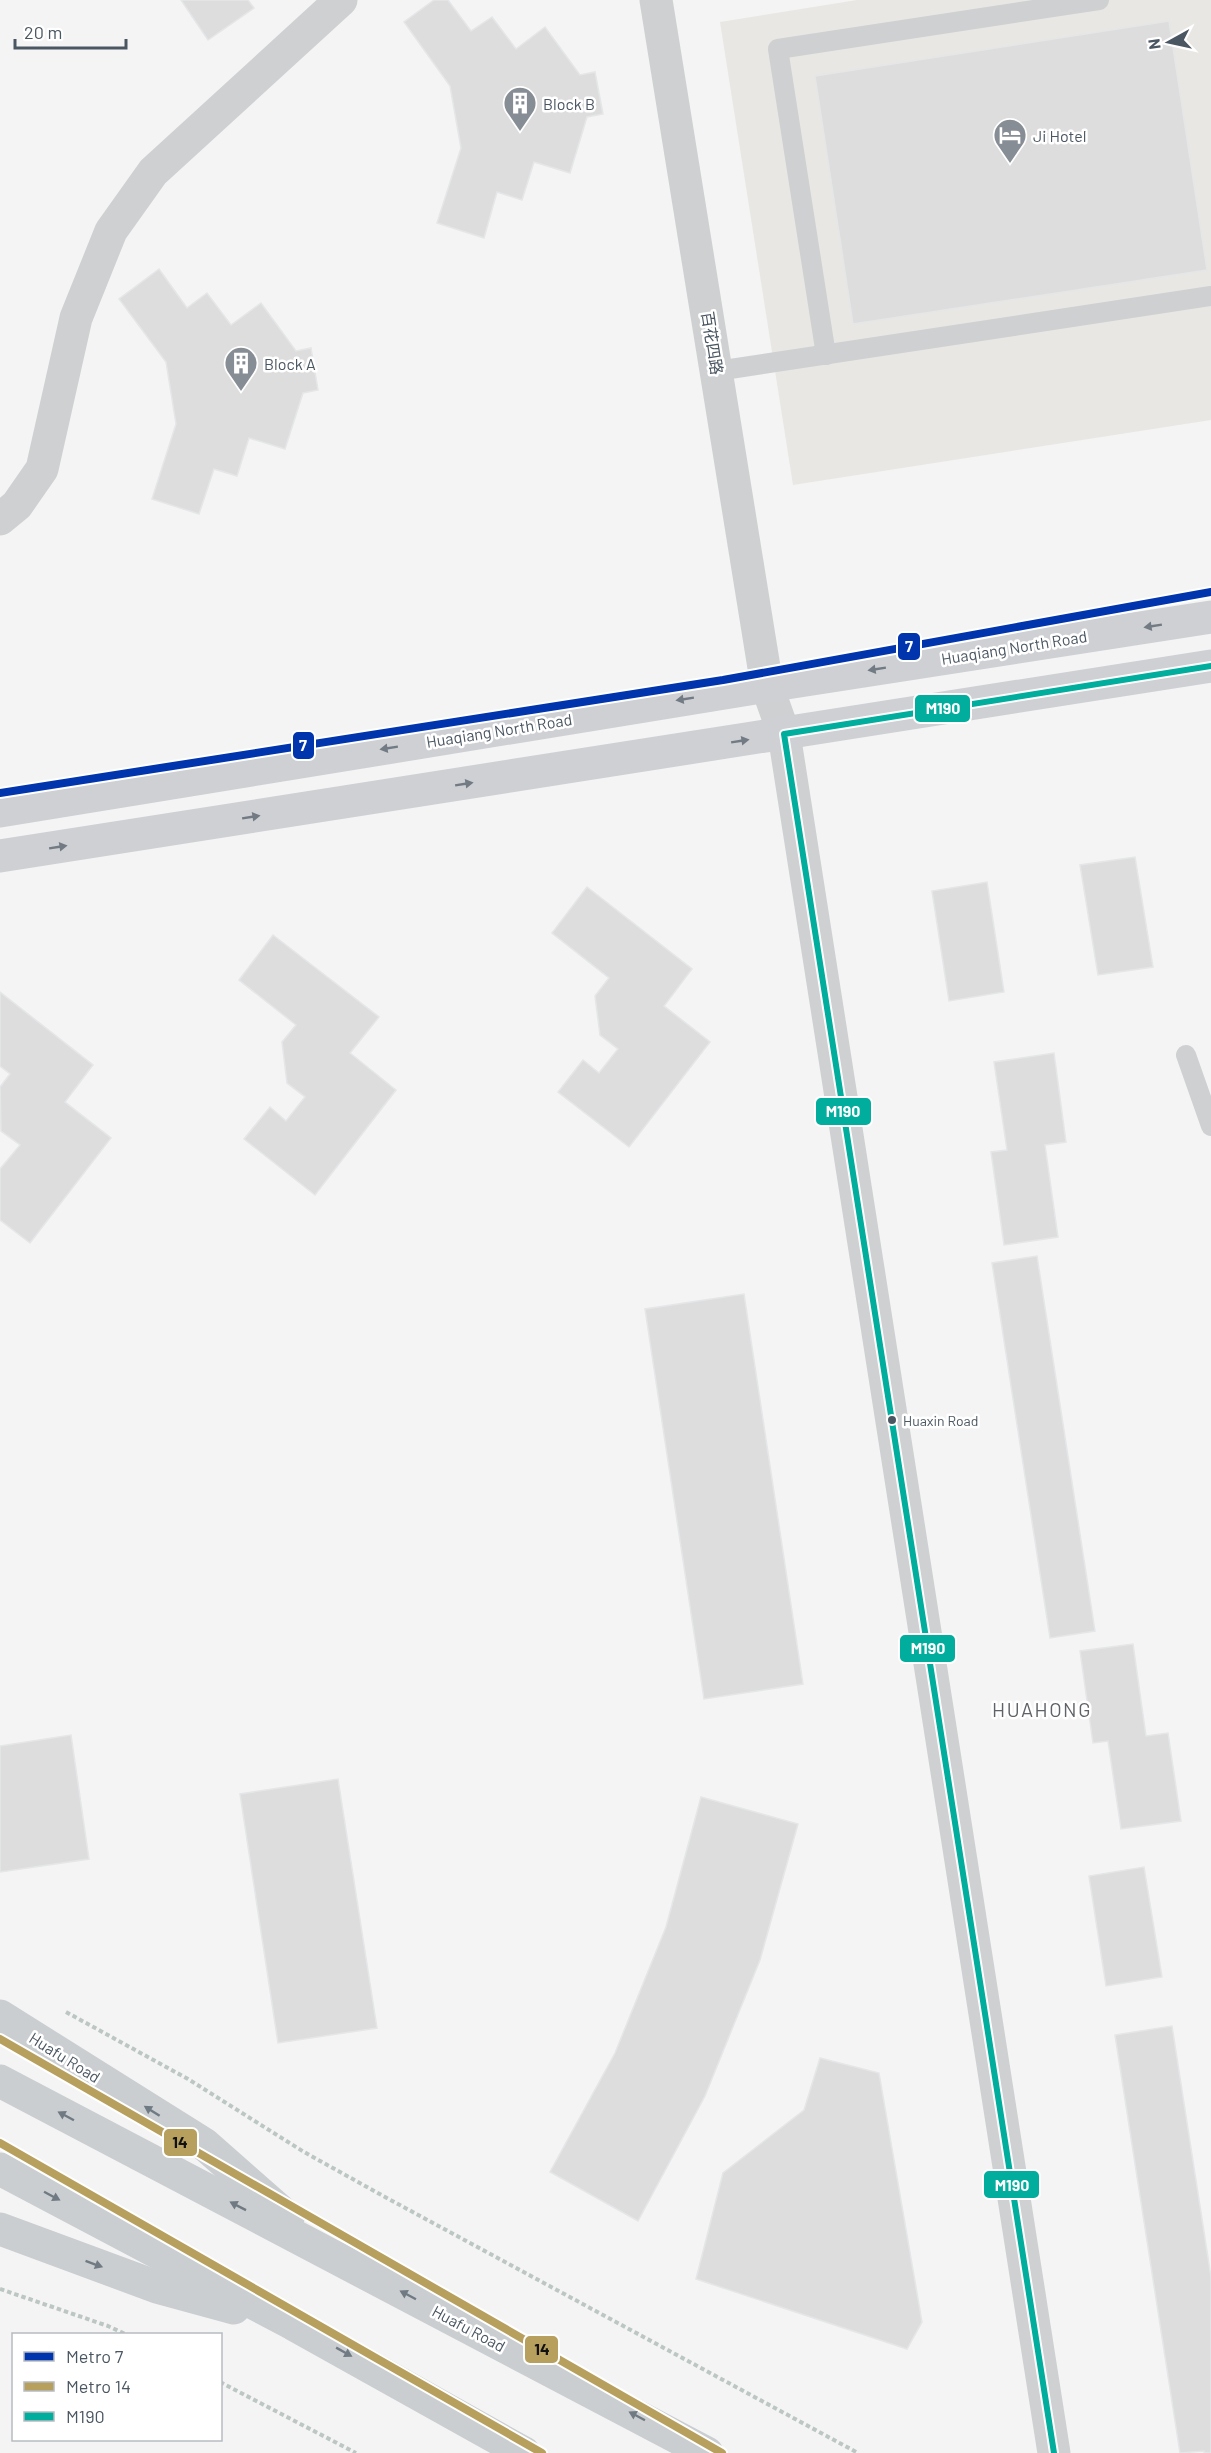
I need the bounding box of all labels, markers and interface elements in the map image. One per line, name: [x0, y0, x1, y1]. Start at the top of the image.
scale bar: [15, 12, 126, 50]
north arrow: [1139, 12, 1199, 72]
text: 20 m: [24, 21, 62, 43]
text: N: [1144, 38, 1164, 51]
building icon: Block B: [502, 85, 538, 132]
place label: Block B: [543, 94, 595, 113]
hotel icon: Ji Hotel: [992, 117, 1028, 164]
place label: Ji Hotel: [1033, 126, 1086, 145]
street label: 百花四路: [699, 310, 727, 376]
building icon: Block A: [223, 345, 259, 392]
place label: Block A: [264, 354, 316, 373]
one-way arrow: [1144, 622, 1163, 631]
street label: Huaqiang North Road: [940, 626, 1088, 668]
line badge: 7: [897, 632, 921, 661]
text: 7: [905, 636, 913, 655]
one-way arrow: [868, 664, 887, 673]
line badge: M190: [914, 694, 971, 723]
one-way arrow: [675, 695, 694, 704]
text: M190: [926, 698, 960, 717]
street label: Huaqiang North Road: [425, 709, 573, 751]
line badge: 7: [292, 731, 315, 760]
text: 7: [299, 735, 307, 754]
one-way arrow: [730, 736, 749, 745]
one-way arrow: [379, 743, 398, 752]
one-way arrow: [455, 779, 474, 788]
one-way arrow: [241, 812, 260, 821]
one-way arrow: [48, 842, 67, 851]
line badge: M190: [815, 1097, 872, 1126]
text: M190: [826, 1101, 860, 1120]
place label: Huaxin Road: [903, 1412, 978, 1429]
marker: Huaxin Road: [886, 1414, 898, 1426]
line badge: M190: [899, 1634, 956, 1663]
text: M190: [911, 1638, 945, 1657]
district label: HUAHONG: [992, 1697, 1092, 1721]
street label: Huafu Road: [26, 2028, 104, 2086]
one-way arrow: [143, 2106, 160, 2117]
one-way arrow: [57, 2111, 74, 2121]
line badge: 14: [163, 2128, 198, 2157]
text: 14: [172, 2132, 188, 2151]
line badge: M190: [983, 2170, 1040, 2199]
text: M190: [995, 2175, 1029, 2194]
one-way arrow: [43, 2191, 60, 2201]
one-way arrow: [230, 2201, 247, 2211]
one-way arrow: [85, 2259, 103, 2269]
one-way arrow: [400, 2290, 417, 2300]
street label: Huafu Road: [429, 2301, 509, 2355]
legend: [12, 2333, 222, 2441]
line badge: 14: [524, 2335, 559, 2364]
text: 14: [534, 2339, 550, 2358]
text: Metro 7: [66, 2345, 124, 2367]
one-way arrow: [335, 2347, 352, 2357]
text: Metro 14: [66, 2375, 131, 2397]
text: M190: [66, 2405, 105, 2427]
one-way arrow: [628, 2411, 645, 2421]

